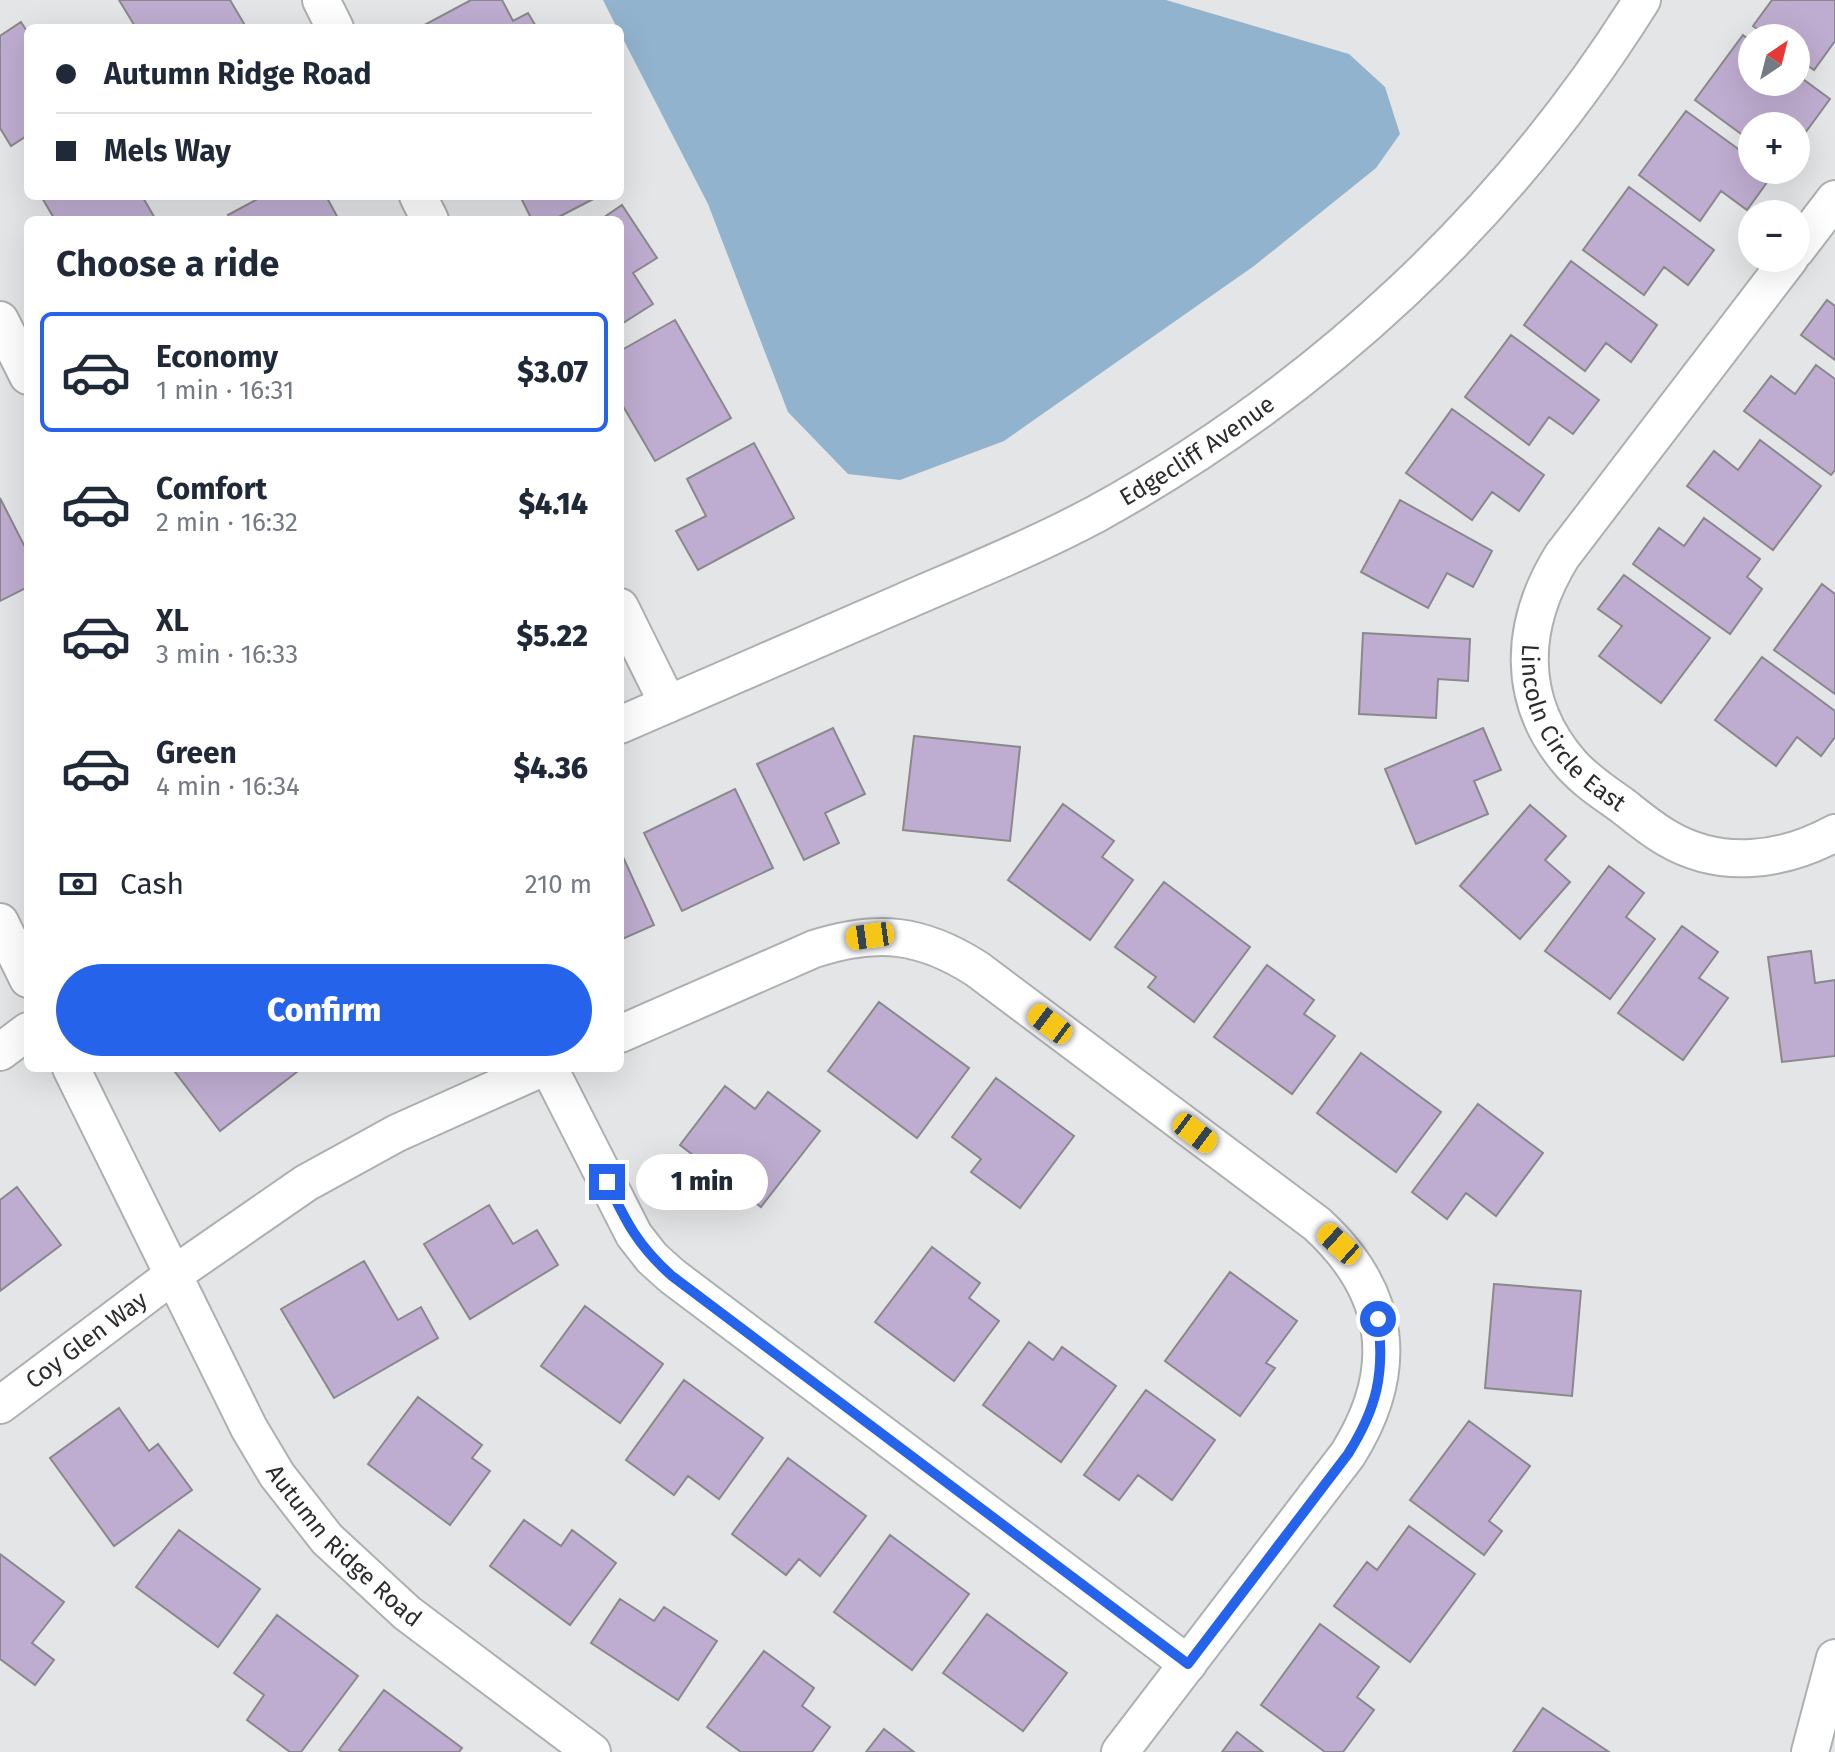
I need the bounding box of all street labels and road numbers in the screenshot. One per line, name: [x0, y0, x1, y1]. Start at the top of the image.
street label: Edgecliff Avenue: [1115, 390, 1280, 512]
street label: Lincoln Circle East: [1516, 643, 1631, 817]
street label: Coy Glen Way: [20, 1285, 153, 1395]
street label: Autumn Ridge Road: [260, 1460, 427, 1633]

